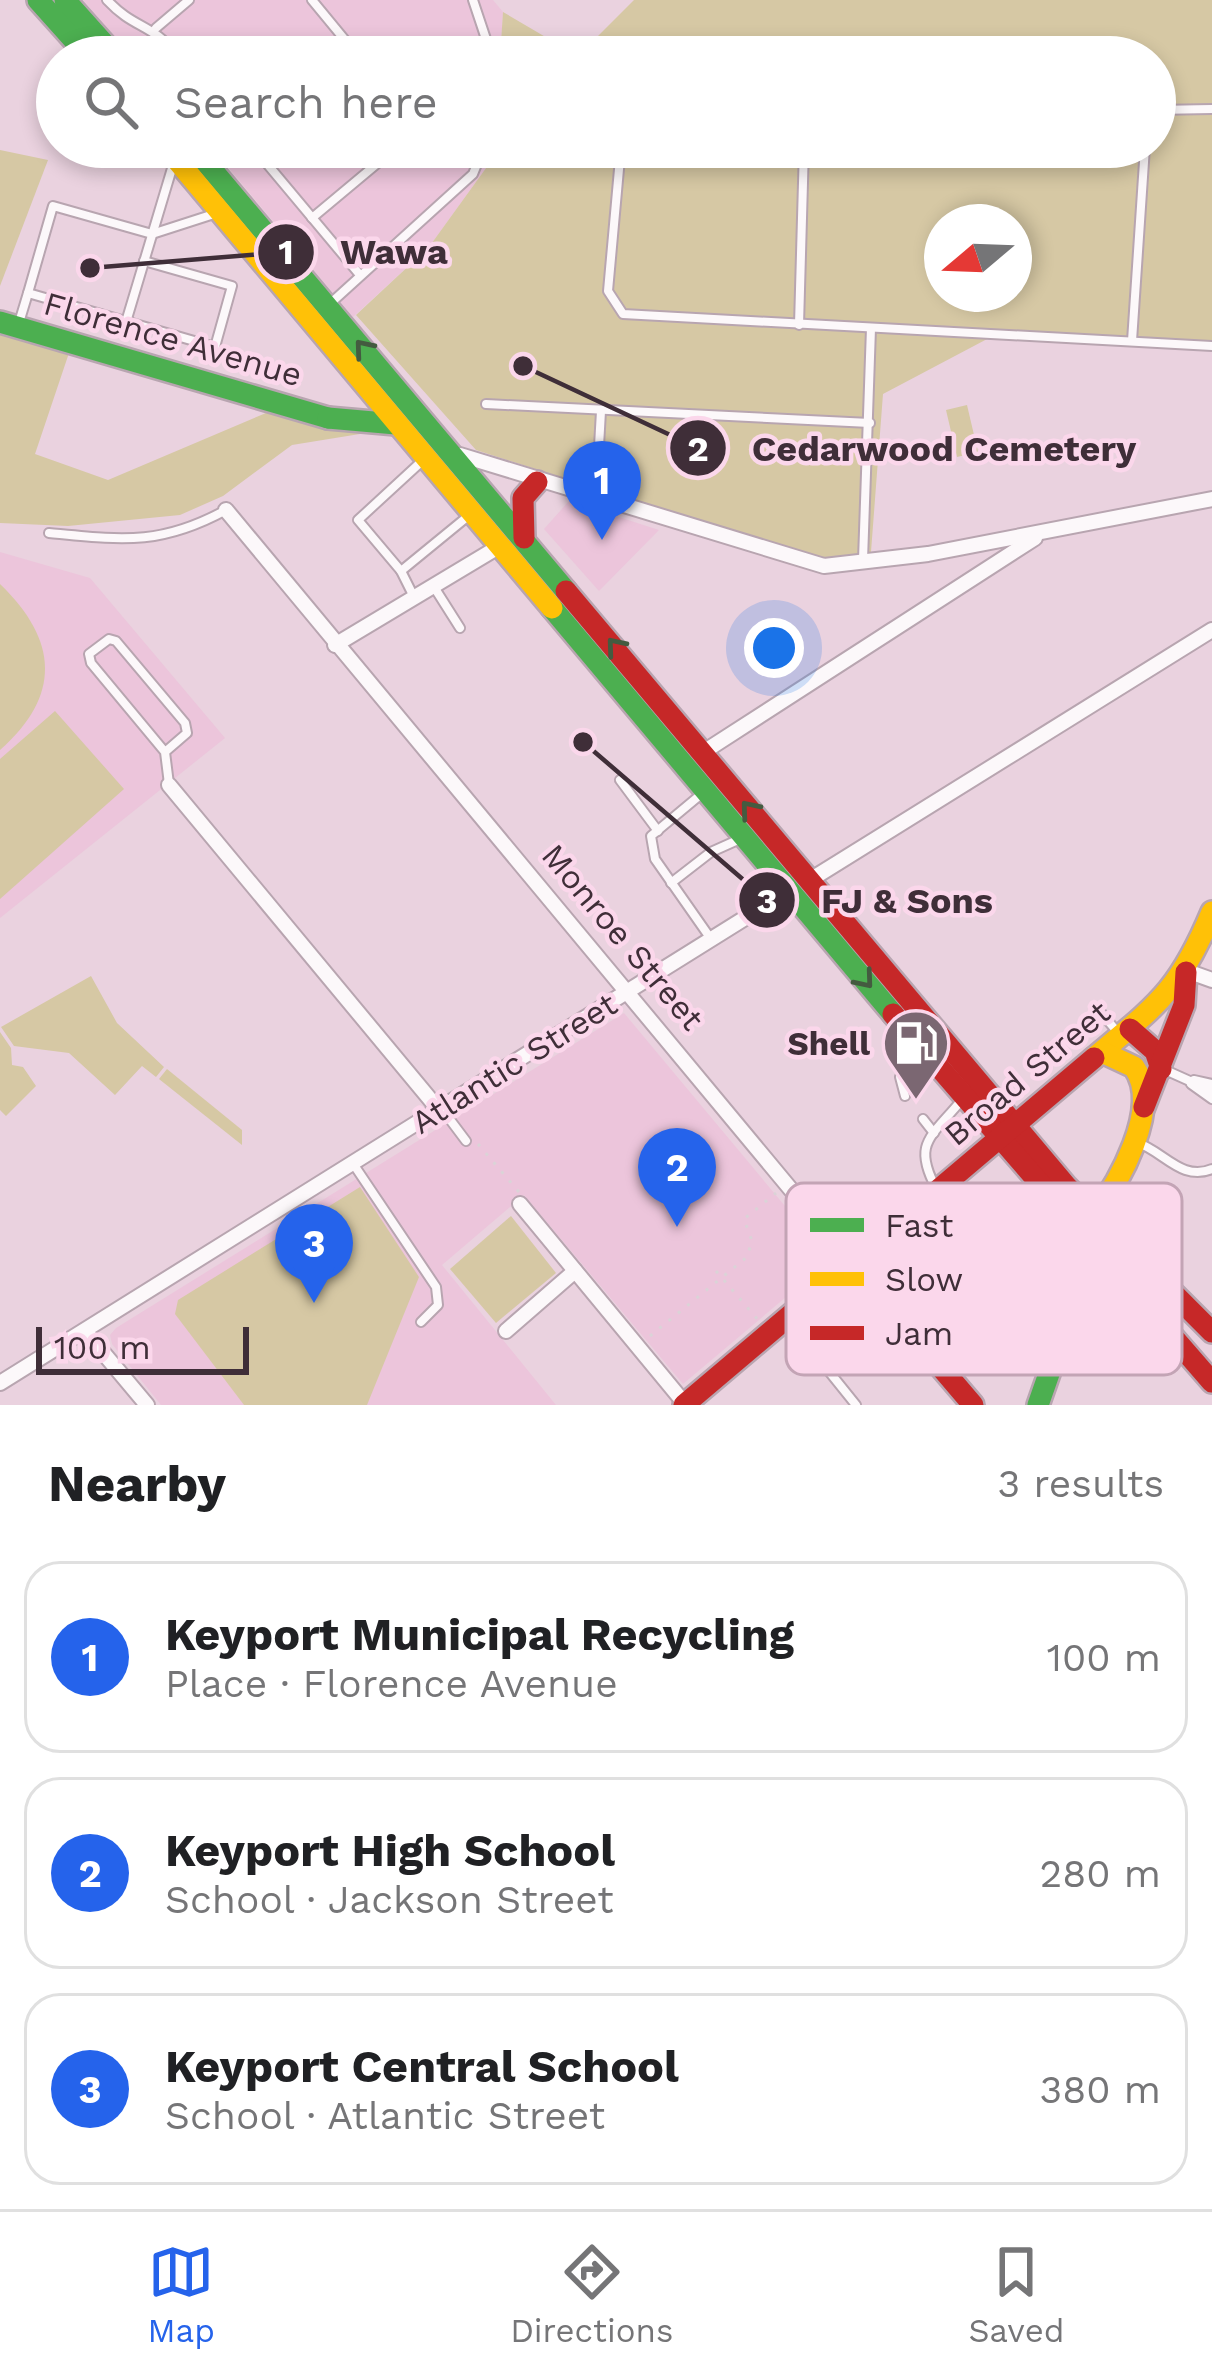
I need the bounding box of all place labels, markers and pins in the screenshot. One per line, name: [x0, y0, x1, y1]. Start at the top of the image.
callout: Wawa: [256, 216, 472, 288]
callout: Cedarwood Cemetery: [668, 412, 1160, 484]
pin: 1: [563, 441, 641, 540]
callout: FJ & Sons: [737, 864, 1017, 936]
fuel station icon: Shell: [881, 1008, 951, 1102]
place label: Shell: [788, 1024, 870, 1063]
pin: 2: [638, 1128, 716, 1227]
pin: 3: [275, 1204, 353, 1303]

